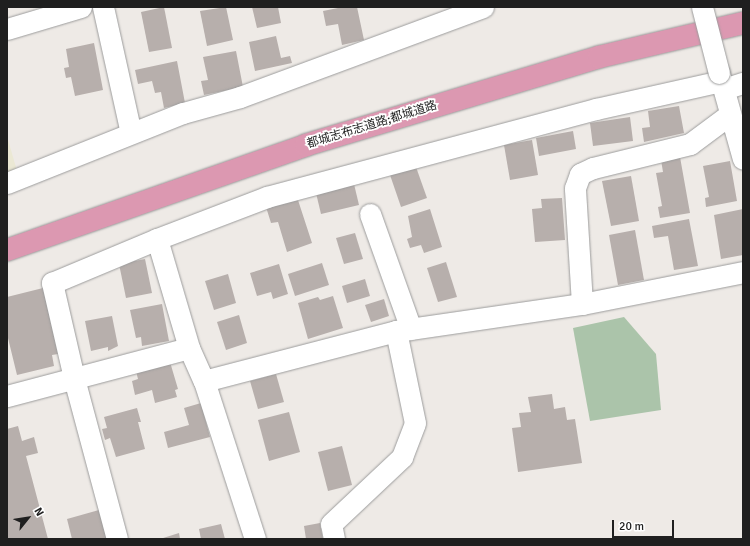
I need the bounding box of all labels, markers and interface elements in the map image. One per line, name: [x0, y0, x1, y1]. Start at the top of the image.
street label: 都城志布志道路;都城道路: [305, 98, 439, 152]
north arrow: [8, 498, 48, 538]
text: N: [31, 505, 46, 518]
scale bar: [614, 512, 676, 538]
text: 20 m: [619, 519, 644, 534]

